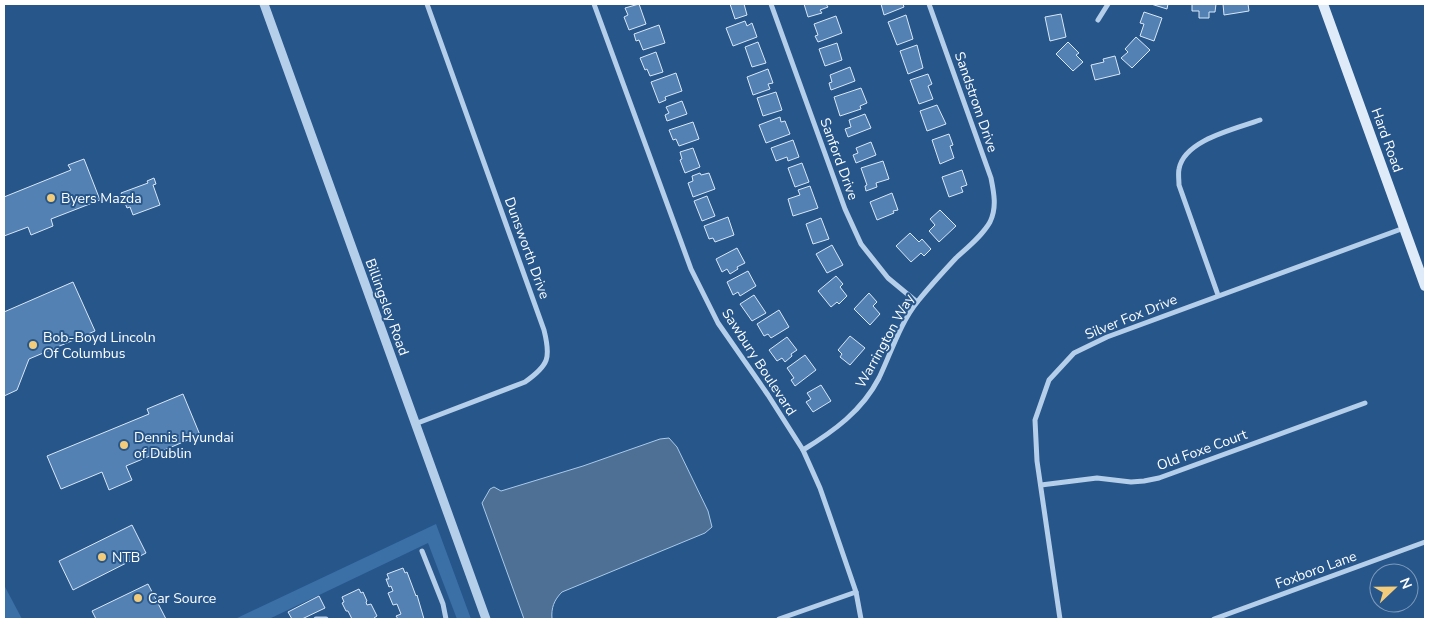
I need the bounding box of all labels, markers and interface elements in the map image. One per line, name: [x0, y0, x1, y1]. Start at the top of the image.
street label: Sandstrom Drive: [950, 49, 1002, 155]
street label: Hard Road: [1367, 105, 1407, 175]
street label: Sanford Drive: [815, 115, 863, 203]
place label: Byers Mazda: [61, 189, 142, 208]
marker: Byers Mazda: [45, 192, 57, 204]
street label: Dunsworth Drive: [500, 194, 554, 302]
street label: Billingsley Road: [361, 256, 413, 358]
street label: Warrington Way: [851, 290, 919, 391]
street label: Silver Fox Drive: [1082, 290, 1180, 344]
street label: Sawbury Boulevard: [717, 305, 801, 419]
place label: Bob-Boyd Lincoln Of Columbus: [43, 328, 156, 363]
marker: Bob-Boyd Lincoln Of Columbus: [27, 339, 39, 351]
street label: Old Foxe Court: [1154, 425, 1250, 475]
place label: Dennis Hyundai of Dublin: [134, 428, 234, 463]
marker: Dennis Hyundai of Dublin: [118, 439, 130, 451]
street label: Foxboro Lane: [1273, 547, 1359, 593]
place label: NTB: [112, 548, 140, 567]
marker: NTB: [96, 551, 108, 563]
north arrow: [1369, 563, 1419, 613]
text: N: [1395, 575, 1416, 592]
place label: Car Source: [148, 589, 216, 608]
marker: Car Source: [132, 592, 144, 604]

